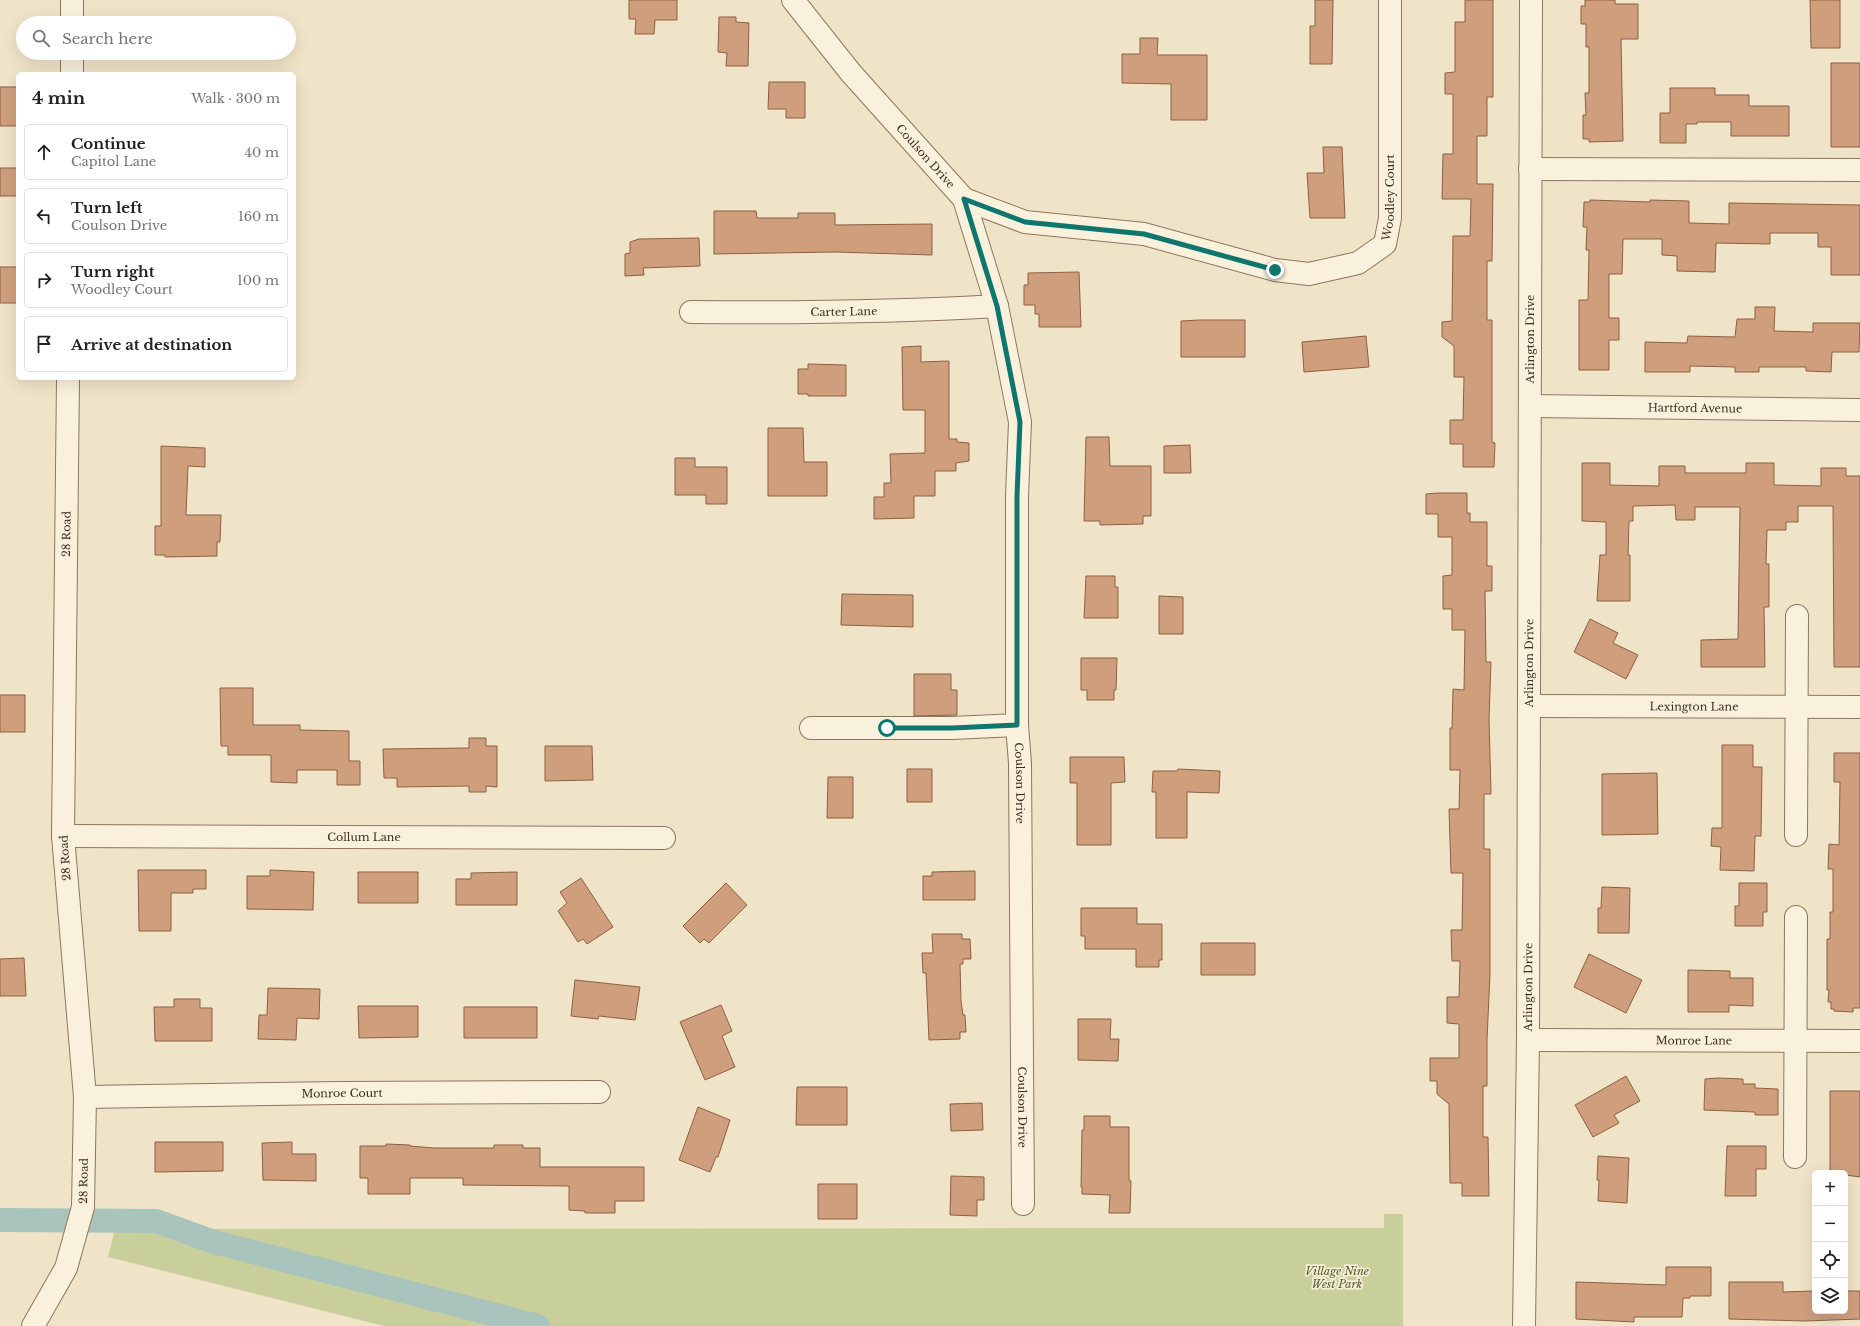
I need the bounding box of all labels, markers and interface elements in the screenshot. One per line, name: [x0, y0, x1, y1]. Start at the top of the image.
search box: [16, 16, 296, 60]
icon: search: [30, 27, 52, 49]
text: Search here: [62, 29, 153, 48]
text: 4 min: [32, 88, 85, 109]
text: Walk · 300 m: [191, 90, 280, 107]
street label: Coulson Drive: [893, 121, 958, 191]
text: Continue: [71, 134, 146, 153]
icon: ahead: [33, 141, 55, 163]
text: 40 m: [244, 144, 279, 161]
text: Capitol Lane: [71, 153, 156, 170]
street label: Woodley Court: [1379, 154, 1397, 243]
text: Turn left: [71, 198, 142, 217]
icon: left: [33, 205, 55, 227]
text: 160 m: [238, 208, 279, 225]
text: Coulson Drive: [71, 217, 167, 234]
route end: [1266, 261, 1284, 279]
text: Turn right: [71, 262, 154, 281]
icon: right: [33, 269, 55, 291]
text: 100 m: [237, 272, 279, 289]
text: Woodley Court: [71, 281, 173, 298]
street label: Arlington Drive: [1523, 295, 1537, 384]
street label: Carter Lane: [811, 304, 878, 319]
icon: arrive: [33, 333, 55, 355]
text: Arrive at destination: [71, 335, 232, 354]
street label: Hartford Avenue: [1648, 400, 1742, 416]
street label: 28 Road: [59, 510, 74, 557]
street label: Arlington Drive: [1522, 619, 1536, 708]
street label: Lexington Lane: [1649, 699, 1739, 714]
route start: [878, 719, 896, 737]
street label: Coulson Drive: [1011, 742, 1027, 824]
street label: Collum Lane: [327, 830, 401, 844]
street label: 28 Road: [56, 834, 74, 881]
street label: Arlington Drive: [1521, 943, 1535, 1032]
street label: Monroe Lane: [1656, 1033, 1732, 1048]
street label: Coulson Drive: [1015, 1066, 1030, 1148]
street label: Monroe Court: [301, 1086, 383, 1101]
street label: 28 Road: [76, 1157, 91, 1204]
map controls: [1812, 1170, 1848, 1314]
button: +: [1812, 1170, 1848, 1206]
button: −: [1812, 1206, 1848, 1242]
button: locate: [1812, 1242, 1848, 1278]
park label: Village Nine West Park: [1305, 1264, 1369, 1291]
button: layers: [1812, 1278, 1848, 1314]

